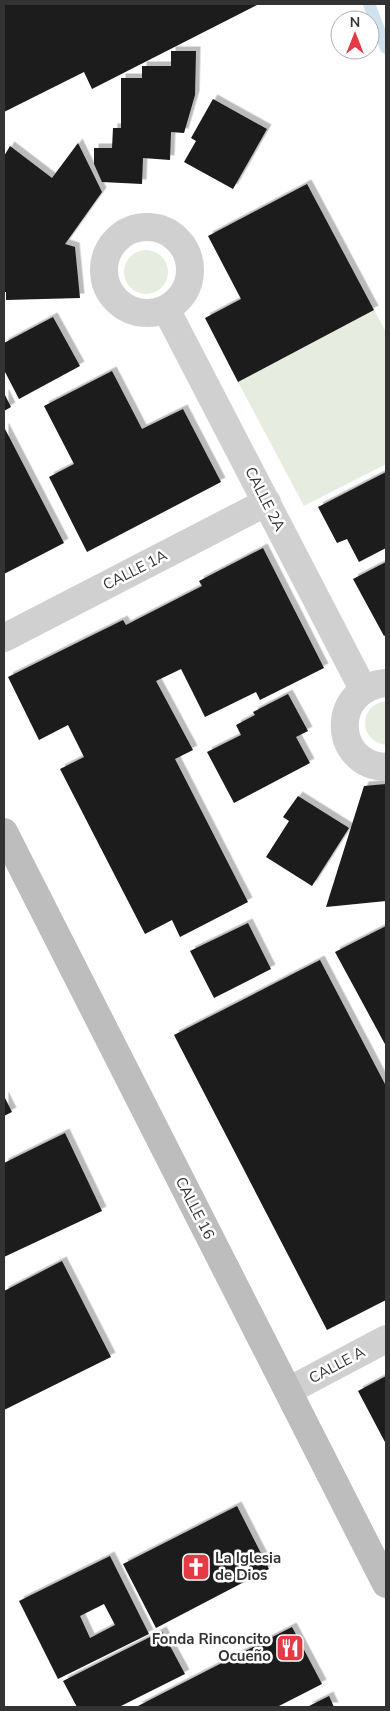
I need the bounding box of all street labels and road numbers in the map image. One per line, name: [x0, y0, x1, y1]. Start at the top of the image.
street label: CALLE 2A: [240, 463, 290, 535]
street label: CALLE 1A: [99, 545, 171, 595]
street label: CALLE 16: [171, 1173, 219, 1243]
street label: CALLE A: [306, 1342, 368, 1388]

